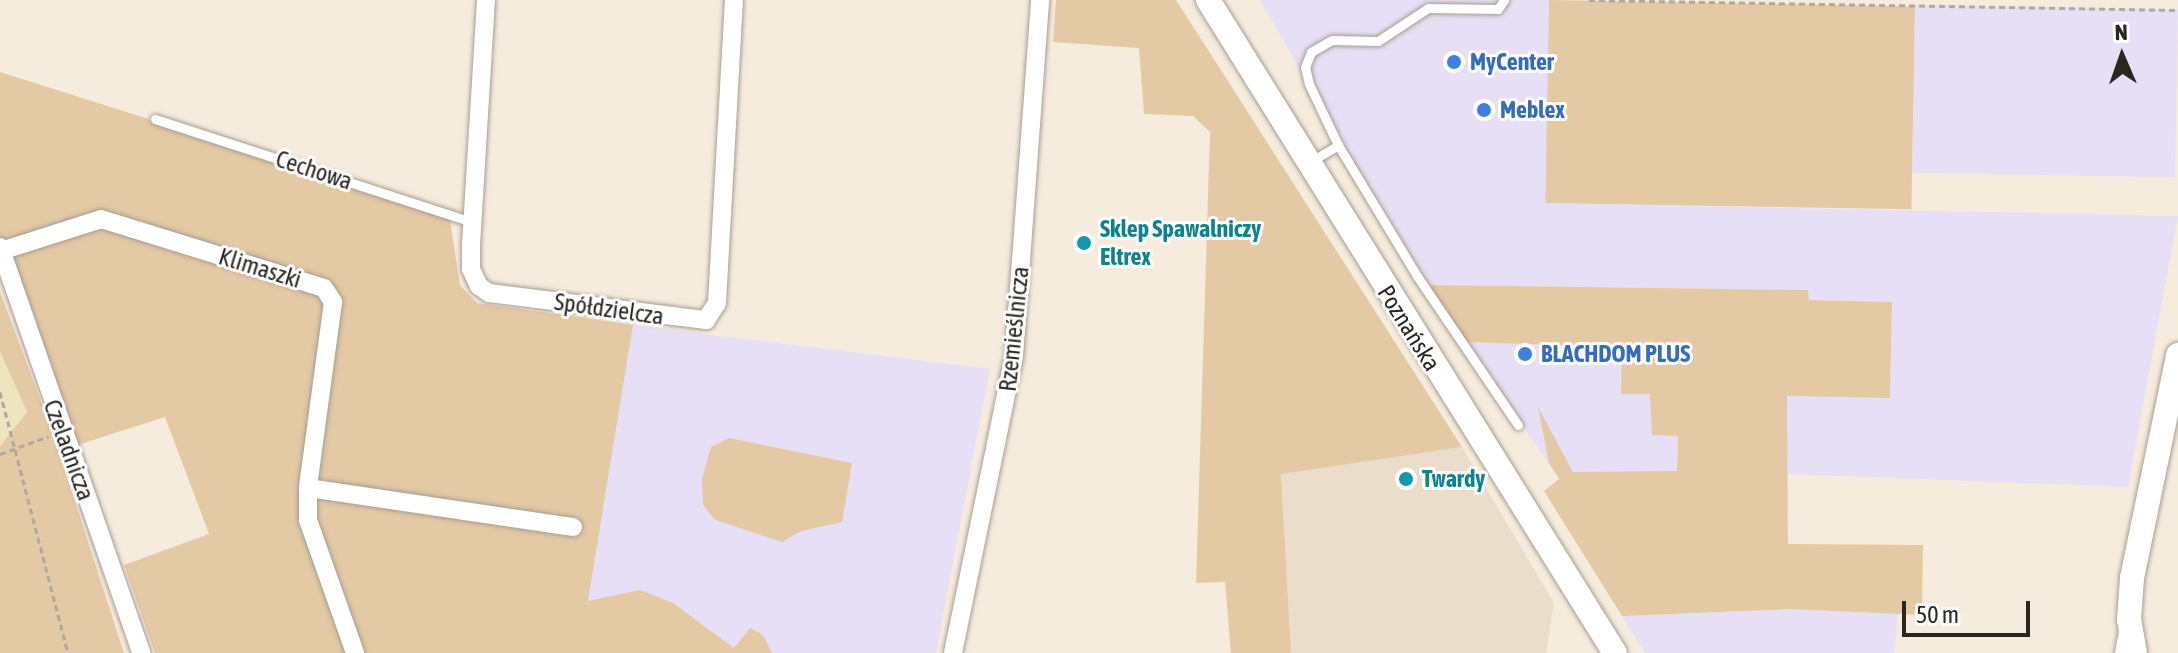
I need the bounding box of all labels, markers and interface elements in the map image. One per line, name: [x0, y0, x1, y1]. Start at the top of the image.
north arrow: [2082, 16, 2162, 96]
text: N: [2114, 19, 2128, 45]
place label: MyCenter: [1470, 48, 1554, 76]
marker: MyCenter: [1445, 53, 1463, 71]
place label: Meblex: [1500, 96, 1565, 124]
marker: Meblex: [1475, 101, 1493, 119]
street label: Cechowa: [272, 144, 356, 196]
place label: Sklep Spawalniczy Eltrex: [1100, 215, 1261, 271]
marker: Sklep Spawalniczy Eltrex: [1075, 234, 1093, 252]
street label: Klimaszki: [215, 242, 305, 294]
street label: Rzemieślnicza: [993, 265, 1035, 393]
street label: Poznańska: [1371, 280, 1447, 376]
street label: Spółdzielcza: [552, 287, 666, 331]
place label: BLACHDOM PLUS: [1541, 340, 1690, 368]
marker: BLACHDOM PLUS: [1516, 345, 1534, 363]
street label: Czeladnicza: [38, 396, 100, 504]
place label: Twardy: [1422, 465, 1485, 493]
marker: Twardy: [1397, 470, 1415, 488]
scale bar: [1906, 585, 2034, 635]
text: 50 m: [1916, 601, 1959, 628]

